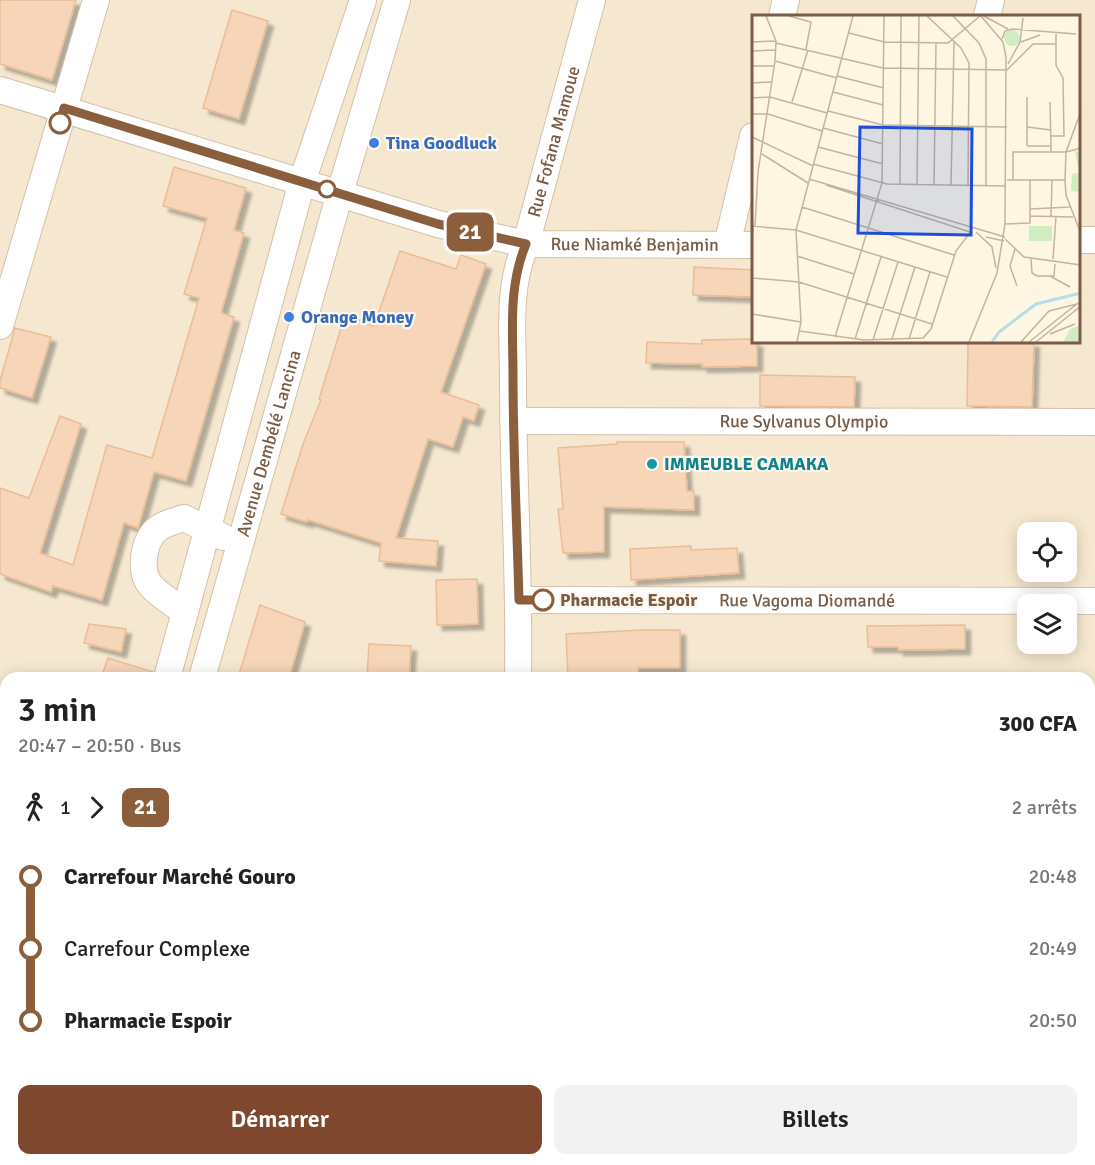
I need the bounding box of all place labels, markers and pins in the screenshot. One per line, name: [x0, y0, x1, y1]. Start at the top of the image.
unlabelled marker: [49, 112, 71, 134]
place label: Tina Goodluck: [386, 132, 498, 154]
marker: Tina Goodluck: [367, 136, 381, 150]
unlabelled marker: [318, 180, 336, 198]
place label: Orange Money: [301, 306, 414, 328]
marker: Orange Money: [282, 310, 296, 324]
place label: IMMEUBLE CAMAKA: [664, 453, 829, 475]
marker: IMMEUBLE CAMAKA: [645, 457, 659, 471]
marker: Pharmacie Espoir: [532, 589, 554, 611]
place label: Pharmacie Espoir: [560, 589, 698, 611]

